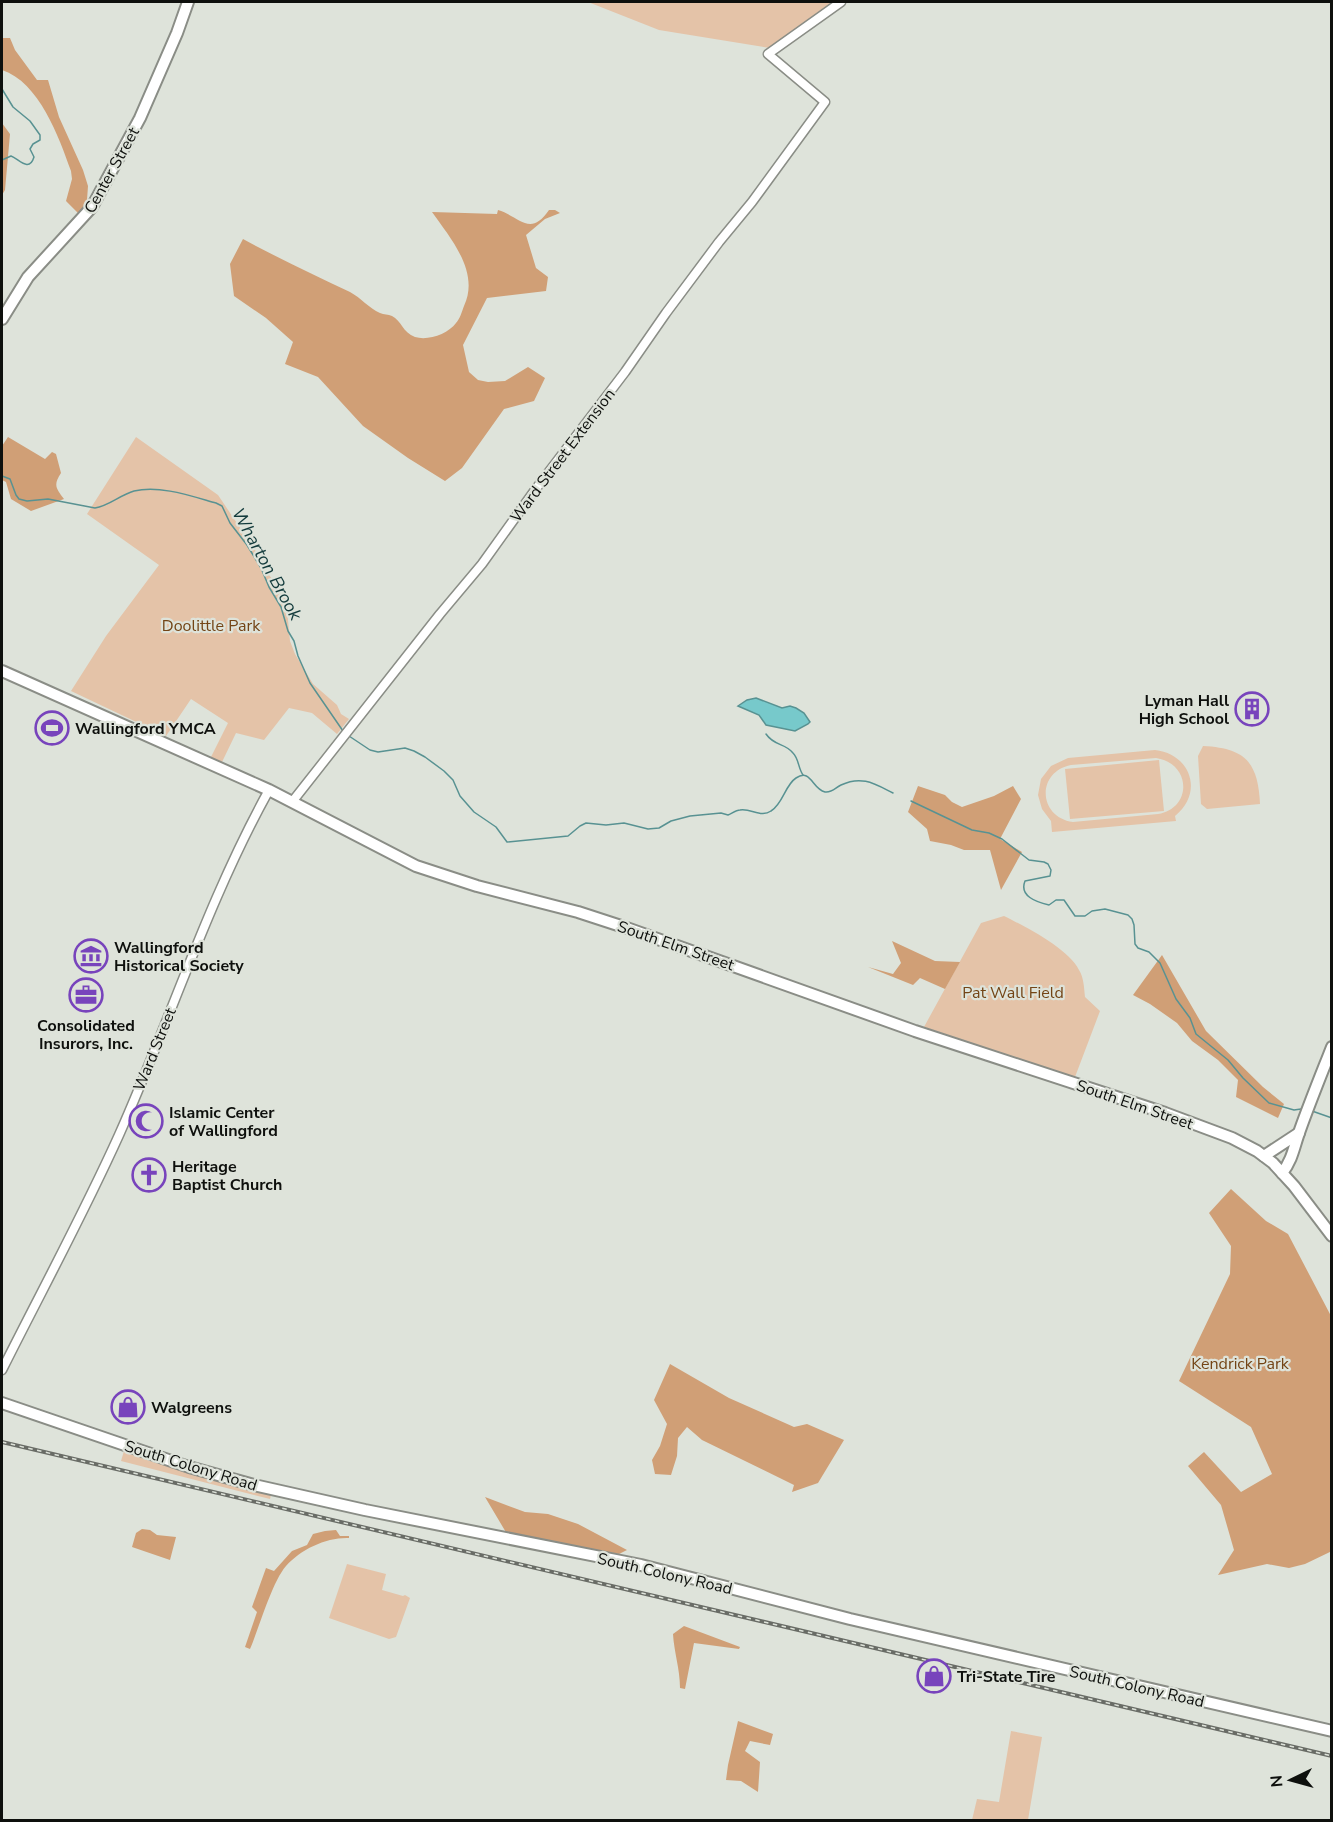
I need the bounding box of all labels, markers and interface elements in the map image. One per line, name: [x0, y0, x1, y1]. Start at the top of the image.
street label: Center Street: [79, 123, 145, 218]
street label: Ward Street Extension: [505, 384, 620, 527]
water label: Wharton Brook: [226, 503, 308, 625]
park label: Doolittle Park: [162, 615, 261, 637]
place label: Lyman Hall High School: [1139, 690, 1229, 730]
building icon: Lyman Hall High School: [1234, 691, 1270, 727]
sports icon: Wallingford YMCA: [34, 710, 70, 746]
place label: Wallingford YMCA: [75, 718, 216, 740]
street label: South Elm Street: [614, 916, 737, 976]
place label: Wallingford Historical Society: [114, 937, 244, 977]
museum icon: Wallingford Historical Society: [73, 938, 109, 974]
office icon: Consolidated Insurors, Inc.: [68, 977, 104, 1013]
park label: Pat Wall Field: [962, 982, 1064, 1004]
street label: Ward Street: [128, 1004, 182, 1094]
place label: Consolidated Insurors, Inc.: [37, 1015, 135, 1055]
street label: South Elm Street: [1073, 1075, 1196, 1135]
place label: Islamic Center of Wallingford: [169, 1102, 278, 1142]
mosque icon: Islamic Center of Wallingford: [128, 1103, 164, 1139]
place label: Heritage Baptist Church: [172, 1156, 282, 1196]
church icon: Heritage Baptist Church: [131, 1157, 167, 1193]
park label: Kendrick Park: [1191, 1353, 1290, 1375]
shop icon: Walgreens: [110, 1389, 146, 1425]
place label: Walgreens: [151, 1397, 232, 1419]
street label: South Colony Road: [122, 1435, 260, 1497]
street label: South Colony Road: [595, 1548, 734, 1600]
shop icon: Tri-State Tire: [916, 1658, 952, 1694]
street label: South Colony Road: [1067, 1661, 1206, 1713]
place label: Tri-State Tire: [957, 1666, 1056, 1688]
north arrow: [1261, 1750, 1321, 1810]
text: N: [1266, 1774, 1289, 1788]

